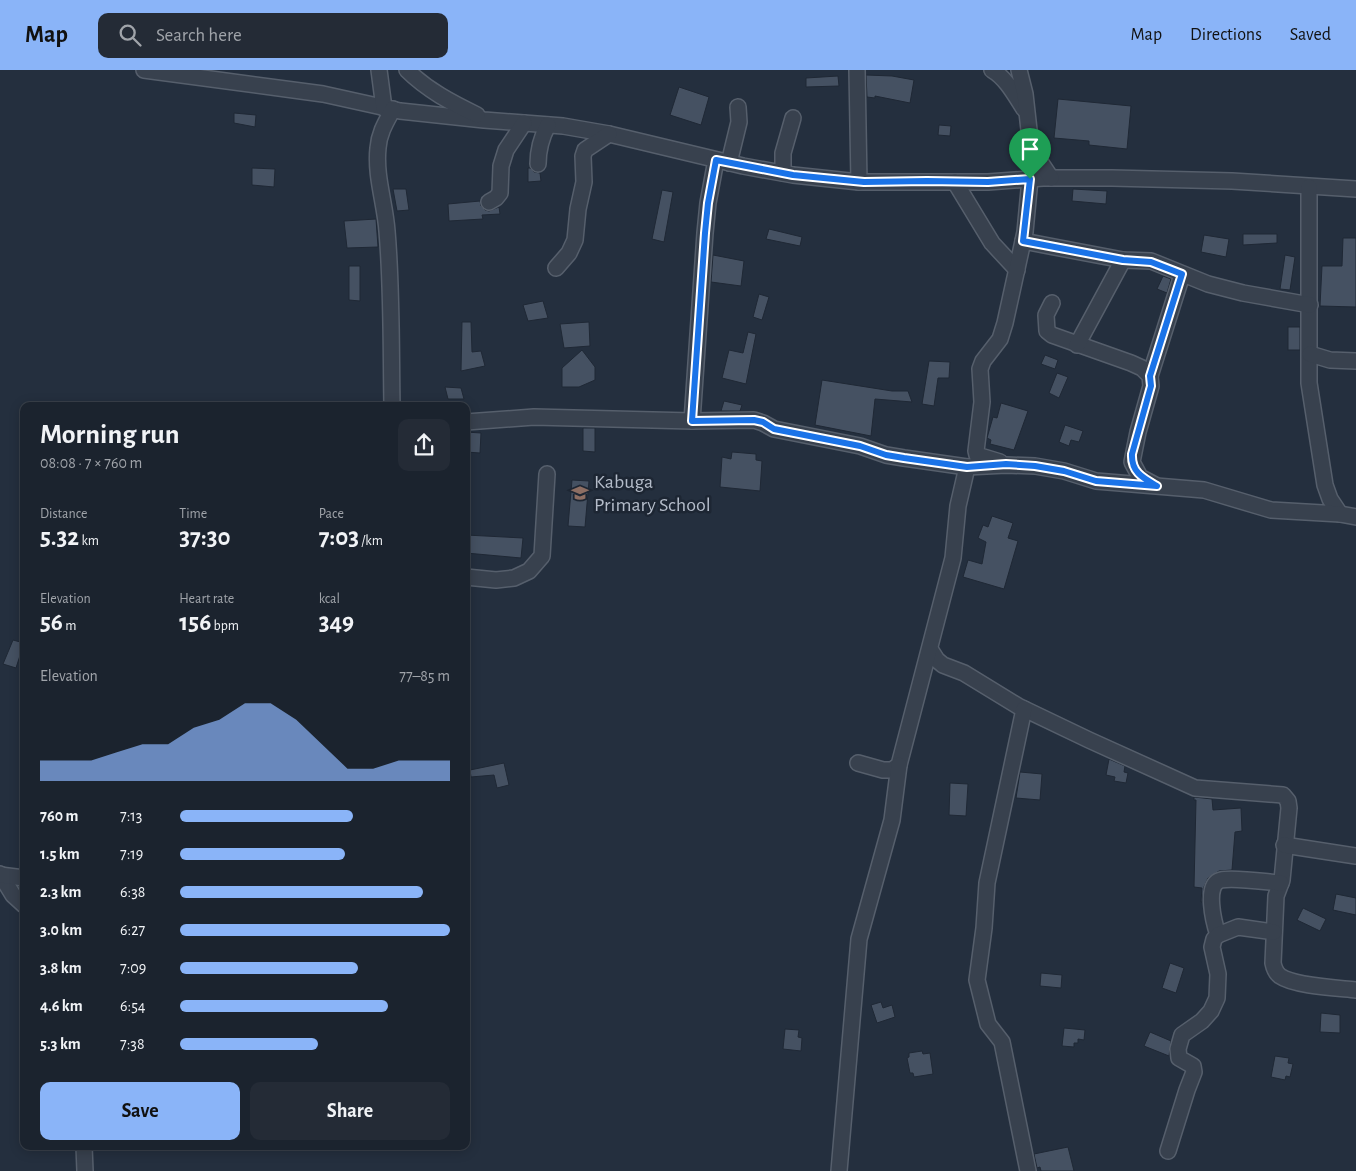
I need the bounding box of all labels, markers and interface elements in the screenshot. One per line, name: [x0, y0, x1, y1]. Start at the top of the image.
search box: [98, 13, 448, 58]
icon: search: [116, 21, 144, 49]
text: Map: [25, 23, 68, 47]
text: Search here: [156, 26, 242, 45]
text: Map: [1131, 26, 1162, 44]
text: Directions: [1190, 26, 1262, 44]
text: Saved: [1290, 26, 1331, 44]
pin: [1009, 128, 1051, 179]
icon: arrive: [1016, 135, 1044, 163]
button: share: [398, 419, 450, 471]
text: Morning run: [40, 421, 180, 449]
text: 08:08 · 7 × 760 m: [40, 455, 142, 471]
place label: Kabuga Primary School: [594, 472, 711, 515]
school or university icon: Kabuga Primary School: [570, 483, 590, 503]
text: Distance: [40, 507, 87, 521]
text: Time: [179, 507, 207, 521]
text: Pace: [319, 507, 344, 521]
text: 5.32: [40, 525, 79, 550]
text: 37:30: [179, 525, 230, 550]
text: 7:03: [319, 525, 359, 550]
text: km: [79, 534, 99, 548]
text: /km: [359, 534, 383, 548]
text: Elevation: [40, 592, 91, 606]
text: Heart rate: [179, 592, 234, 606]
text: kcal: [319, 592, 340, 606]
text: 56: [40, 610, 63, 635]
text: 156: [179, 610, 211, 635]
text: 349: [319, 610, 354, 635]
text: m: [63, 619, 76, 633]
text: bpm: [211, 619, 239, 633]
text: Elevation: [40, 668, 98, 684]
text: 77–85 m: [399, 668, 450, 684]
text: 760 m: [40, 808, 78, 824]
text: 7:13: [120, 808, 142, 824]
text: 1.5 km: [40, 846, 80, 862]
text: 7:19: [120, 846, 143, 862]
text: 2.3 km: [40, 884, 81, 900]
text: 6:38: [120, 884, 145, 900]
text: 3.0 km: [40, 922, 82, 938]
text: 6:27: [120, 922, 145, 938]
text: 3.8 km: [40, 960, 82, 976]
text: 7:09: [120, 960, 146, 976]
text: 4.6 km: [40, 998, 83, 1014]
text: 6:54: [120, 998, 146, 1014]
text: 5.3 km: [40, 1036, 81, 1052]
text: 7:38: [120, 1036, 145, 1052]
button: Save: [40, 1082, 240, 1140]
button: Share: [250, 1082, 450, 1140]

